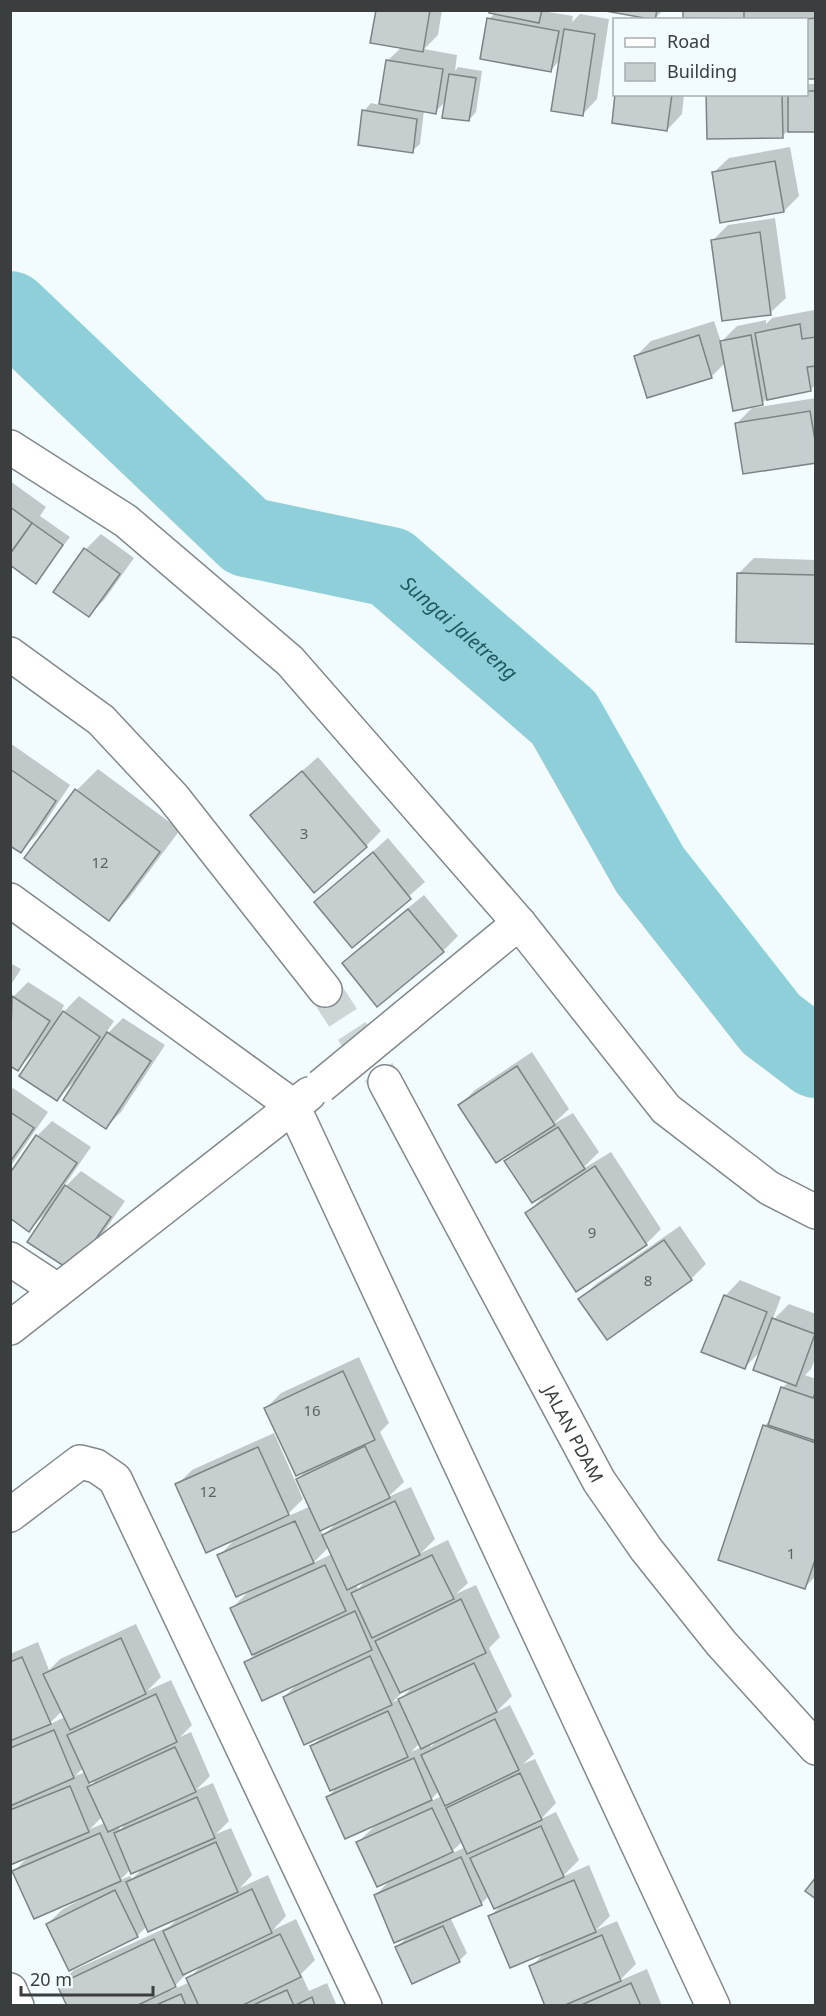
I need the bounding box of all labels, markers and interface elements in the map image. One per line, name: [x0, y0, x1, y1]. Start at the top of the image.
legend: [613, 18, 808, 96]
text: Road: [667, 29, 710, 53]
text: Building: [667, 59, 737, 83]
water label: Sungai Jaletreng: [396, 570, 524, 686]
house number: 3: [300, 823, 308, 843]
house number: 12: [91, 852, 109, 872]
house number: 9: [588, 1222, 596, 1242]
house number: 8: [644, 1270, 652, 1290]
street label: JALAN PDAM: [537, 1379, 610, 1487]
house number: 16: [303, 1400, 321, 1420]
house number: 12: [199, 1481, 217, 1501]
house number: 1: [787, 1543, 795, 1563]
scale bar: [21, 1959, 153, 1997]
text: 20 m: [30, 1967, 72, 1991]

